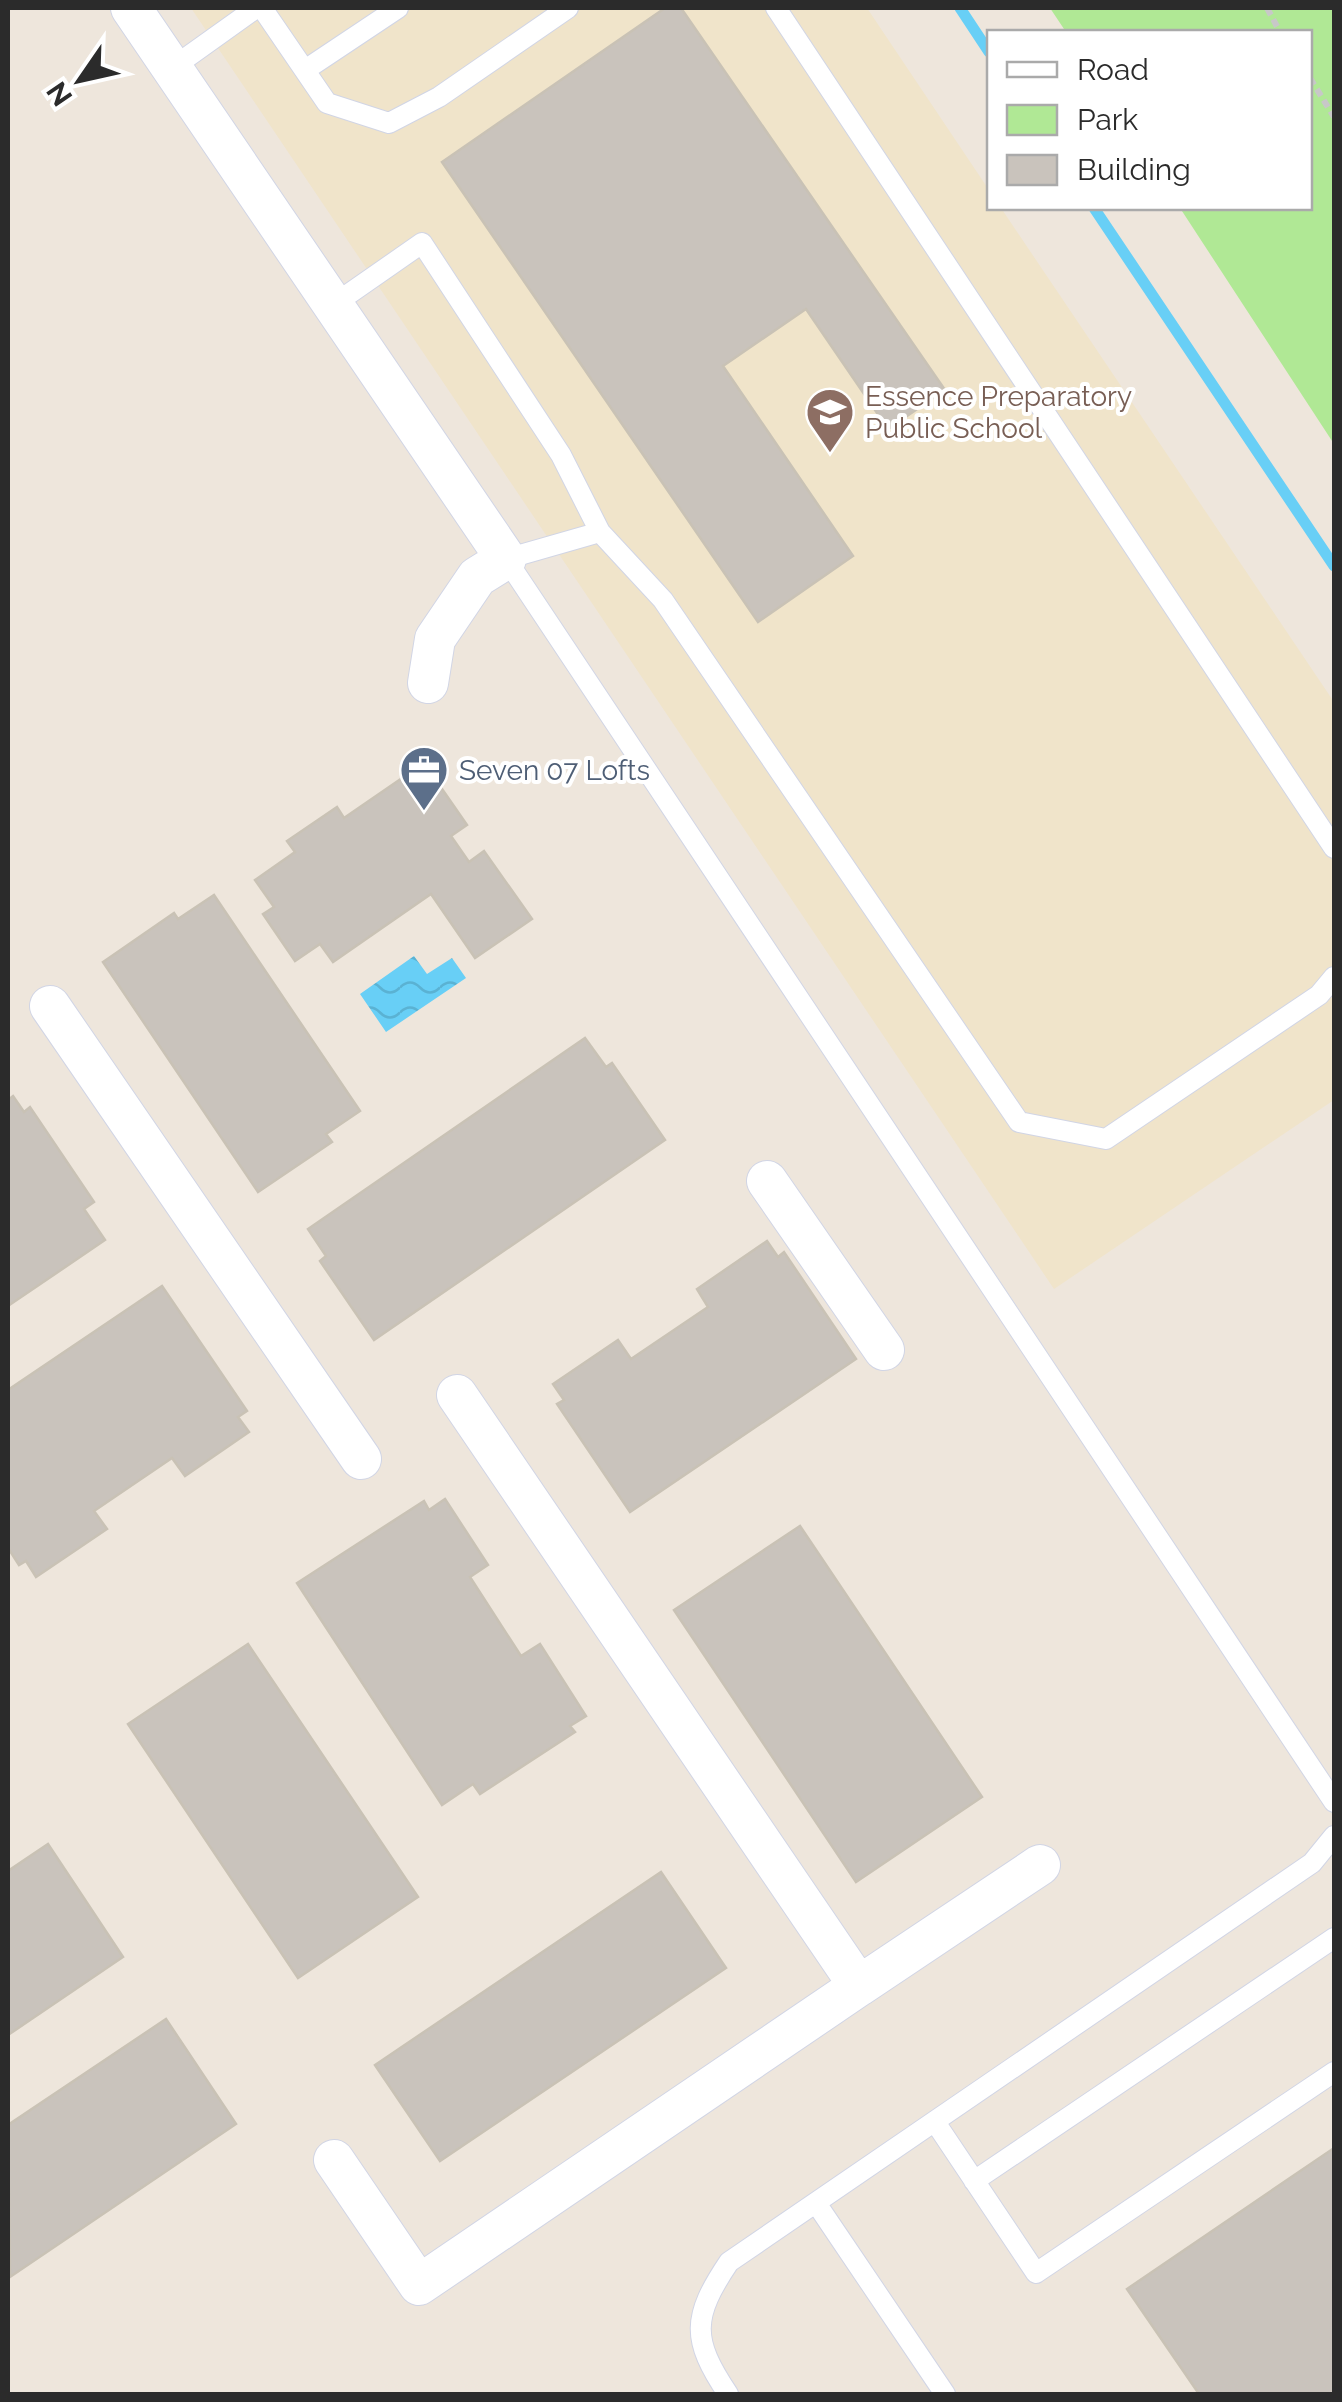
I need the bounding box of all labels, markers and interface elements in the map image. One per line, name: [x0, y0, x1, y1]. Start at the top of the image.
north arrow: [30, 30, 130, 130]
legend: [987, 30, 1312, 210]
text: Road: [1077, 52, 1149, 87]
text: N: [40, 76, 79, 112]
text: Park: [1077, 102, 1138, 137]
text: Building: [1077, 152, 1191, 187]
place label: Essence Preparatory Public School: [865, 380, 1132, 445]
school or university icon: Essence Preparatory Public School: [804, 386, 856, 454]
office icon: Seven 07 Lofts: [398, 744, 450, 812]
place label: Seven 07 Lofts: [459, 754, 650, 787]

